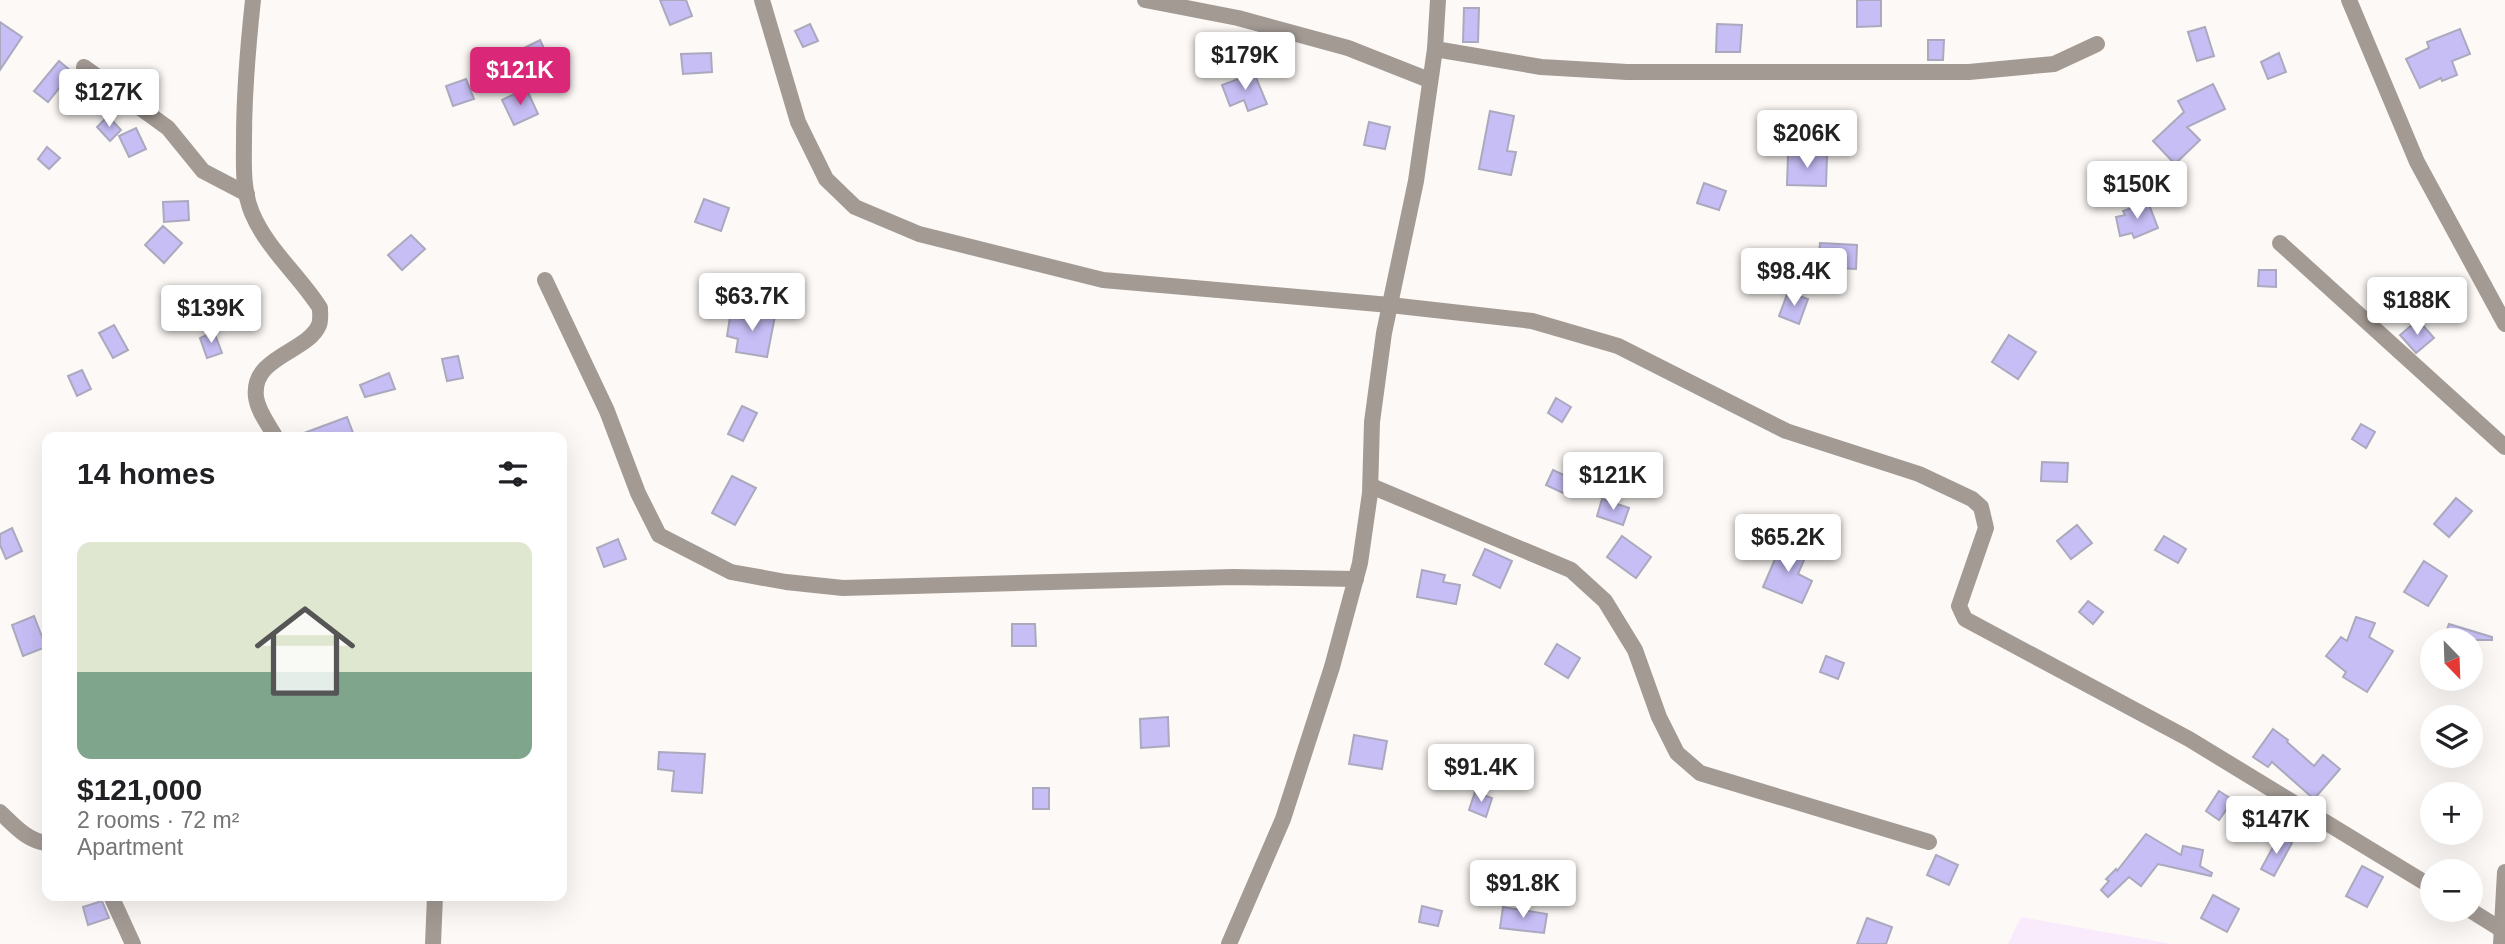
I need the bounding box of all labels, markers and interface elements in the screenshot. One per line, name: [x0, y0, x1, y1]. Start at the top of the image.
pin: $179K: [1196, 32, 1294, 92]
text: $179K: [1211, 42, 1279, 68]
pin: $121K: [471, 48, 569, 107]
text: $121K: [486, 57, 554, 83]
pin: $127K: [60, 69, 158, 129]
text: $127K: [75, 79, 143, 105]
pin: $206K: [1758, 110, 1856, 170]
text: $206K: [1773, 120, 1841, 146]
pin: $150K: [2088, 162, 2186, 221]
text: $150K: [2103, 171, 2171, 197]
pin: $98.4K: [1737, 248, 1851, 308]
text: $98.4K: [1757, 258, 1831, 284]
pin: $63.7K: [695, 274, 809, 333]
pin: $188K: [2368, 278, 2466, 337]
text: $63.7K: [715, 283, 789, 309]
pin: $139K: [162, 286, 260, 345]
text: $188K: [2383, 287, 2451, 313]
text: $139K: [177, 295, 245, 321]
pin: $121K: [1564, 452, 1662, 512]
icon: filters: [494, 455, 532, 493]
text: 14 homes: [77, 457, 215, 490]
text: $121K: [1579, 462, 1647, 488]
pin: $65.2K: [1731, 514, 1845, 574]
text: $65.2K: [1751, 524, 1825, 550]
icon: home: [242, 588, 368, 714]
north arrow: [2420, 628, 2483, 691]
map controls: [2420, 628, 2483, 922]
button: layers: [2420, 705, 2483, 768]
pin: $91.4K: [1424, 744, 1538, 804]
text: $91.4K: [1444, 754, 1518, 780]
text: $121,000: [77, 773, 202, 806]
button: +: [2420, 782, 2483, 845]
pin: $147K: [2227, 796, 2325, 856]
text: $147K: [2242, 806, 2310, 832]
text: 2 rooms · 72 m²: [77, 807, 239, 833]
text: Apartment: [77, 834, 183, 860]
button: −: [2420, 859, 2483, 922]
pin: $91.8K: [1466, 860, 1580, 920]
text: $91.8K: [1486, 870, 1560, 896]

